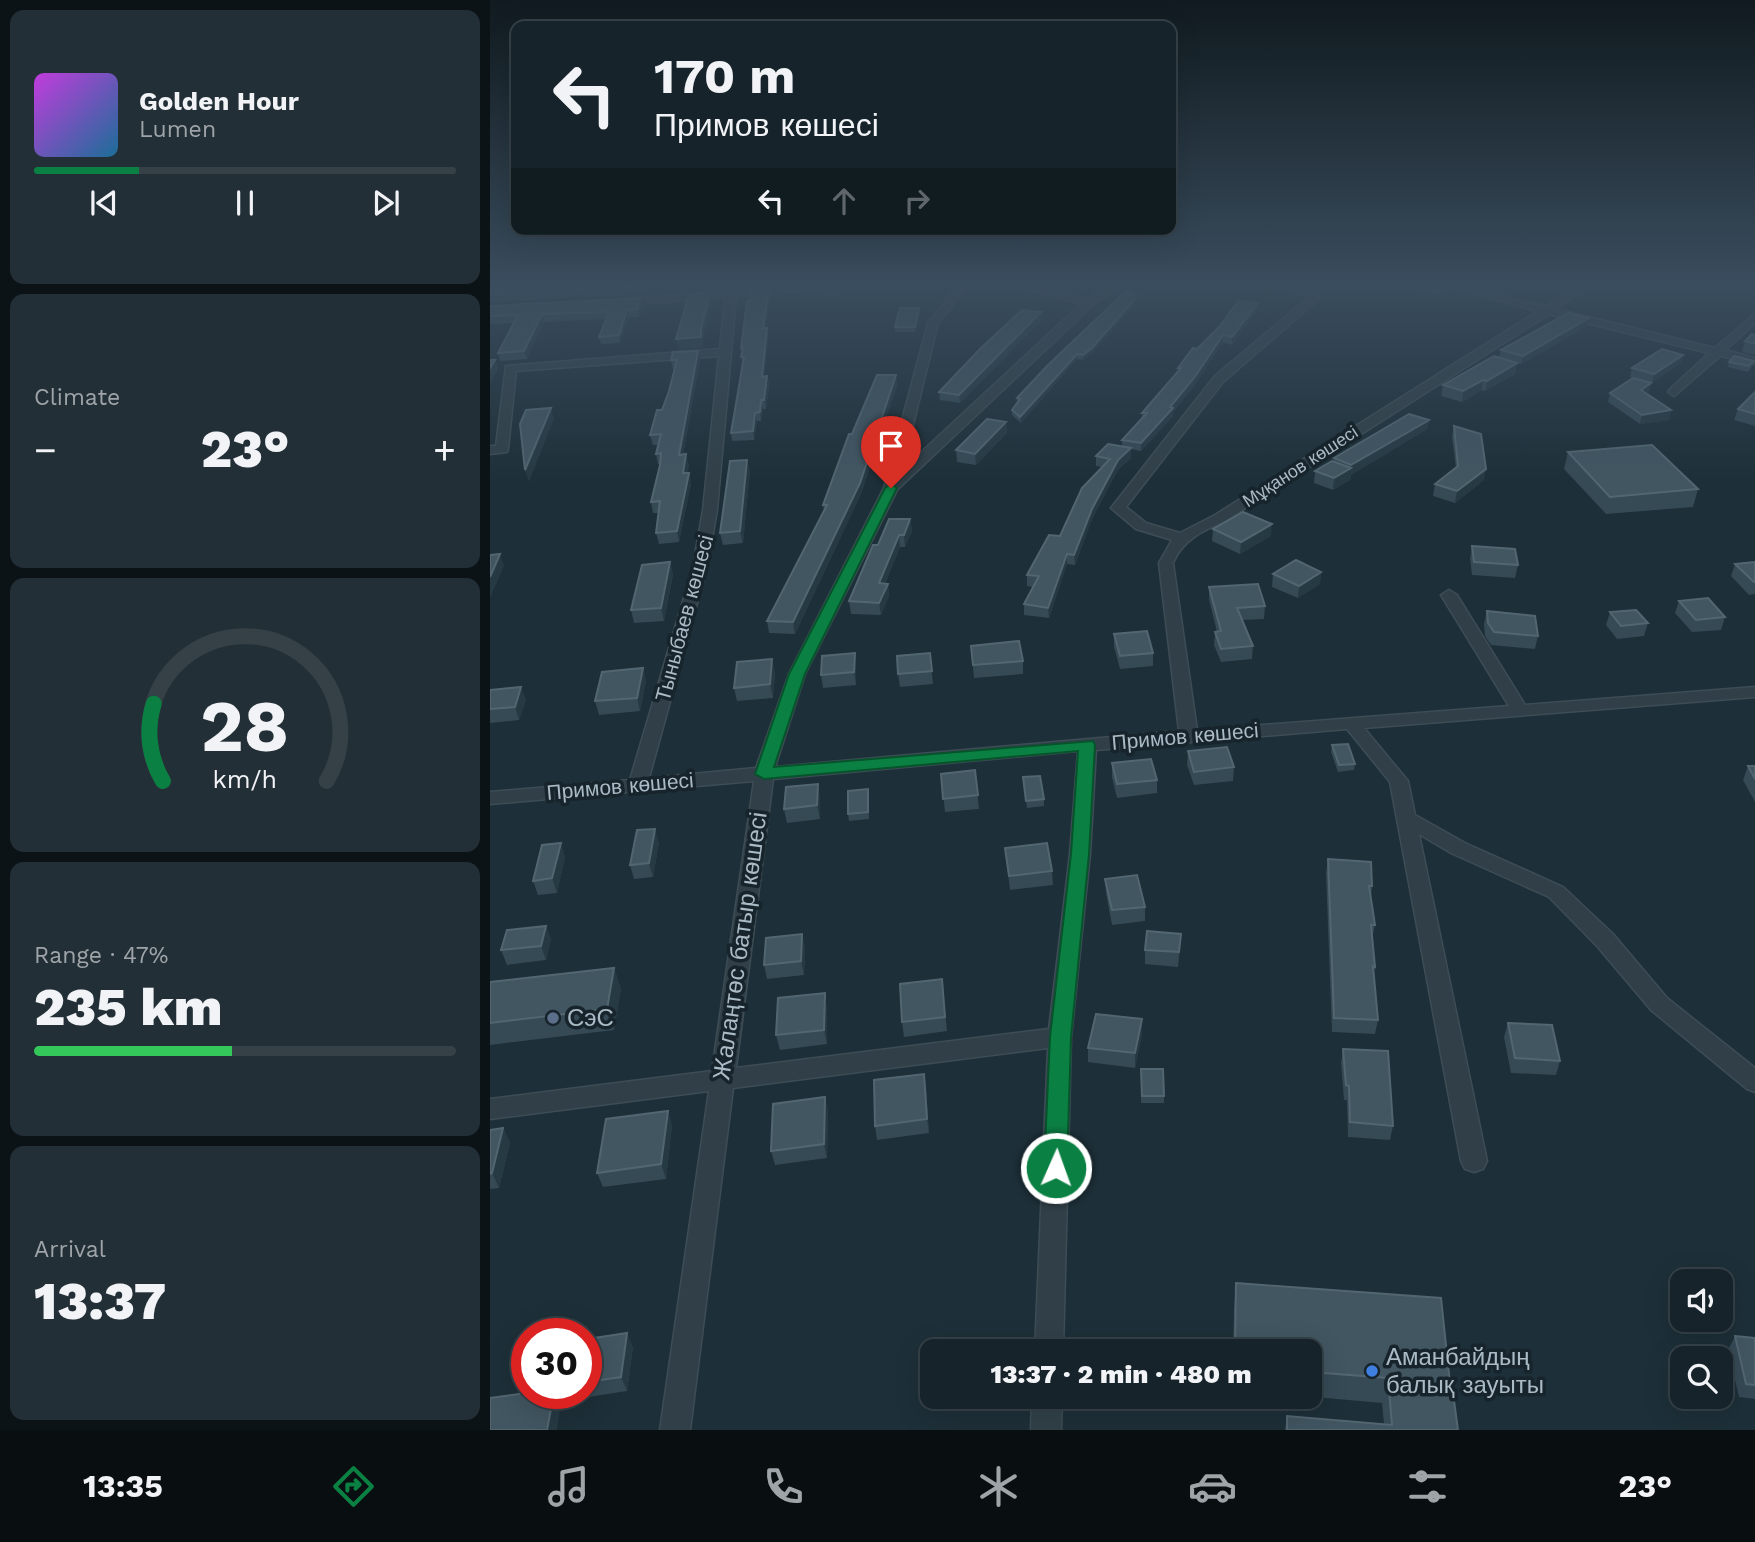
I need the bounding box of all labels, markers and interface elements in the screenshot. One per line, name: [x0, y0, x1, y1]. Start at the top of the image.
text: 170 m: [654, 47, 795, 105]
icon: left: [539, 49, 630, 140]
text: Golden Hour: [139, 86, 299, 116]
text: Примов көшесі: [654, 106, 879, 144]
text: Lumen: [139, 116, 216, 143]
icon: left: [752, 182, 790, 220]
icon: ahead: [825, 182, 863, 220]
icon: right: [898, 182, 936, 220]
icon: previous: [85, 184, 123, 222]
icon: pause: [226, 184, 264, 222]
icon: next: [367, 184, 405, 222]
text: Climate: [34, 384, 120, 411]
pin: [861, 416, 921, 488]
text: 23°: [201, 419, 289, 480]
street label: Мұқанов көшесі: [1239, 421, 1361, 511]
icon: arrive: [872, 427, 910, 465]
text: −: [34, 428, 57, 472]
text: +: [433, 428, 456, 472]
street label: Тыныбаев көшесі: [650, 532, 718, 704]
text: 28: [200, 683, 290, 769]
street label: Примов көшесі: [1110, 717, 1260, 755]
text: km/h: [213, 765, 277, 794]
street label: Примов көшесі: [545, 767, 695, 805]
street label: Жалаңтөс батыр көшесі: [707, 810, 773, 1082]
text: Range · 47%: [34, 942, 168, 969]
text: 235 km: [34, 977, 223, 1038]
place label: СэС: [567, 1004, 614, 1032]
marker: СэС: [545, 1010, 561, 1026]
position arrow: [1019, 1131, 1093, 1205]
text: Arrival: [34, 1236, 106, 1263]
map controls: [1670, 1269, 1733, 1409]
button: sound: [1670, 1269, 1733, 1332]
text: 13:37: [34, 1271, 166, 1332]
speed limit sign: 30: [511, 1318, 602, 1409]
place label: Аманбайдың балық зауыты: [1386, 1343, 1544, 1399]
button: search: [1670, 1346, 1733, 1409]
text: 13:37 · 2 min · 480 m: [990, 1359, 1252, 1389]
marker: Аманбайдың балық зауыты: [1364, 1363, 1380, 1379]
icon: directions: [329, 1462, 378, 1511]
icon: music: [544, 1462, 593, 1511]
icon: phone: [759, 1462, 808, 1511]
icon: climate: [974, 1462, 1023, 1511]
icon: car: [1188, 1462, 1237, 1511]
icon: filters: [1403, 1462, 1452, 1511]
text: 13:35: [83, 1467, 163, 1505]
text: 23°: [1618, 1467, 1672, 1505]

